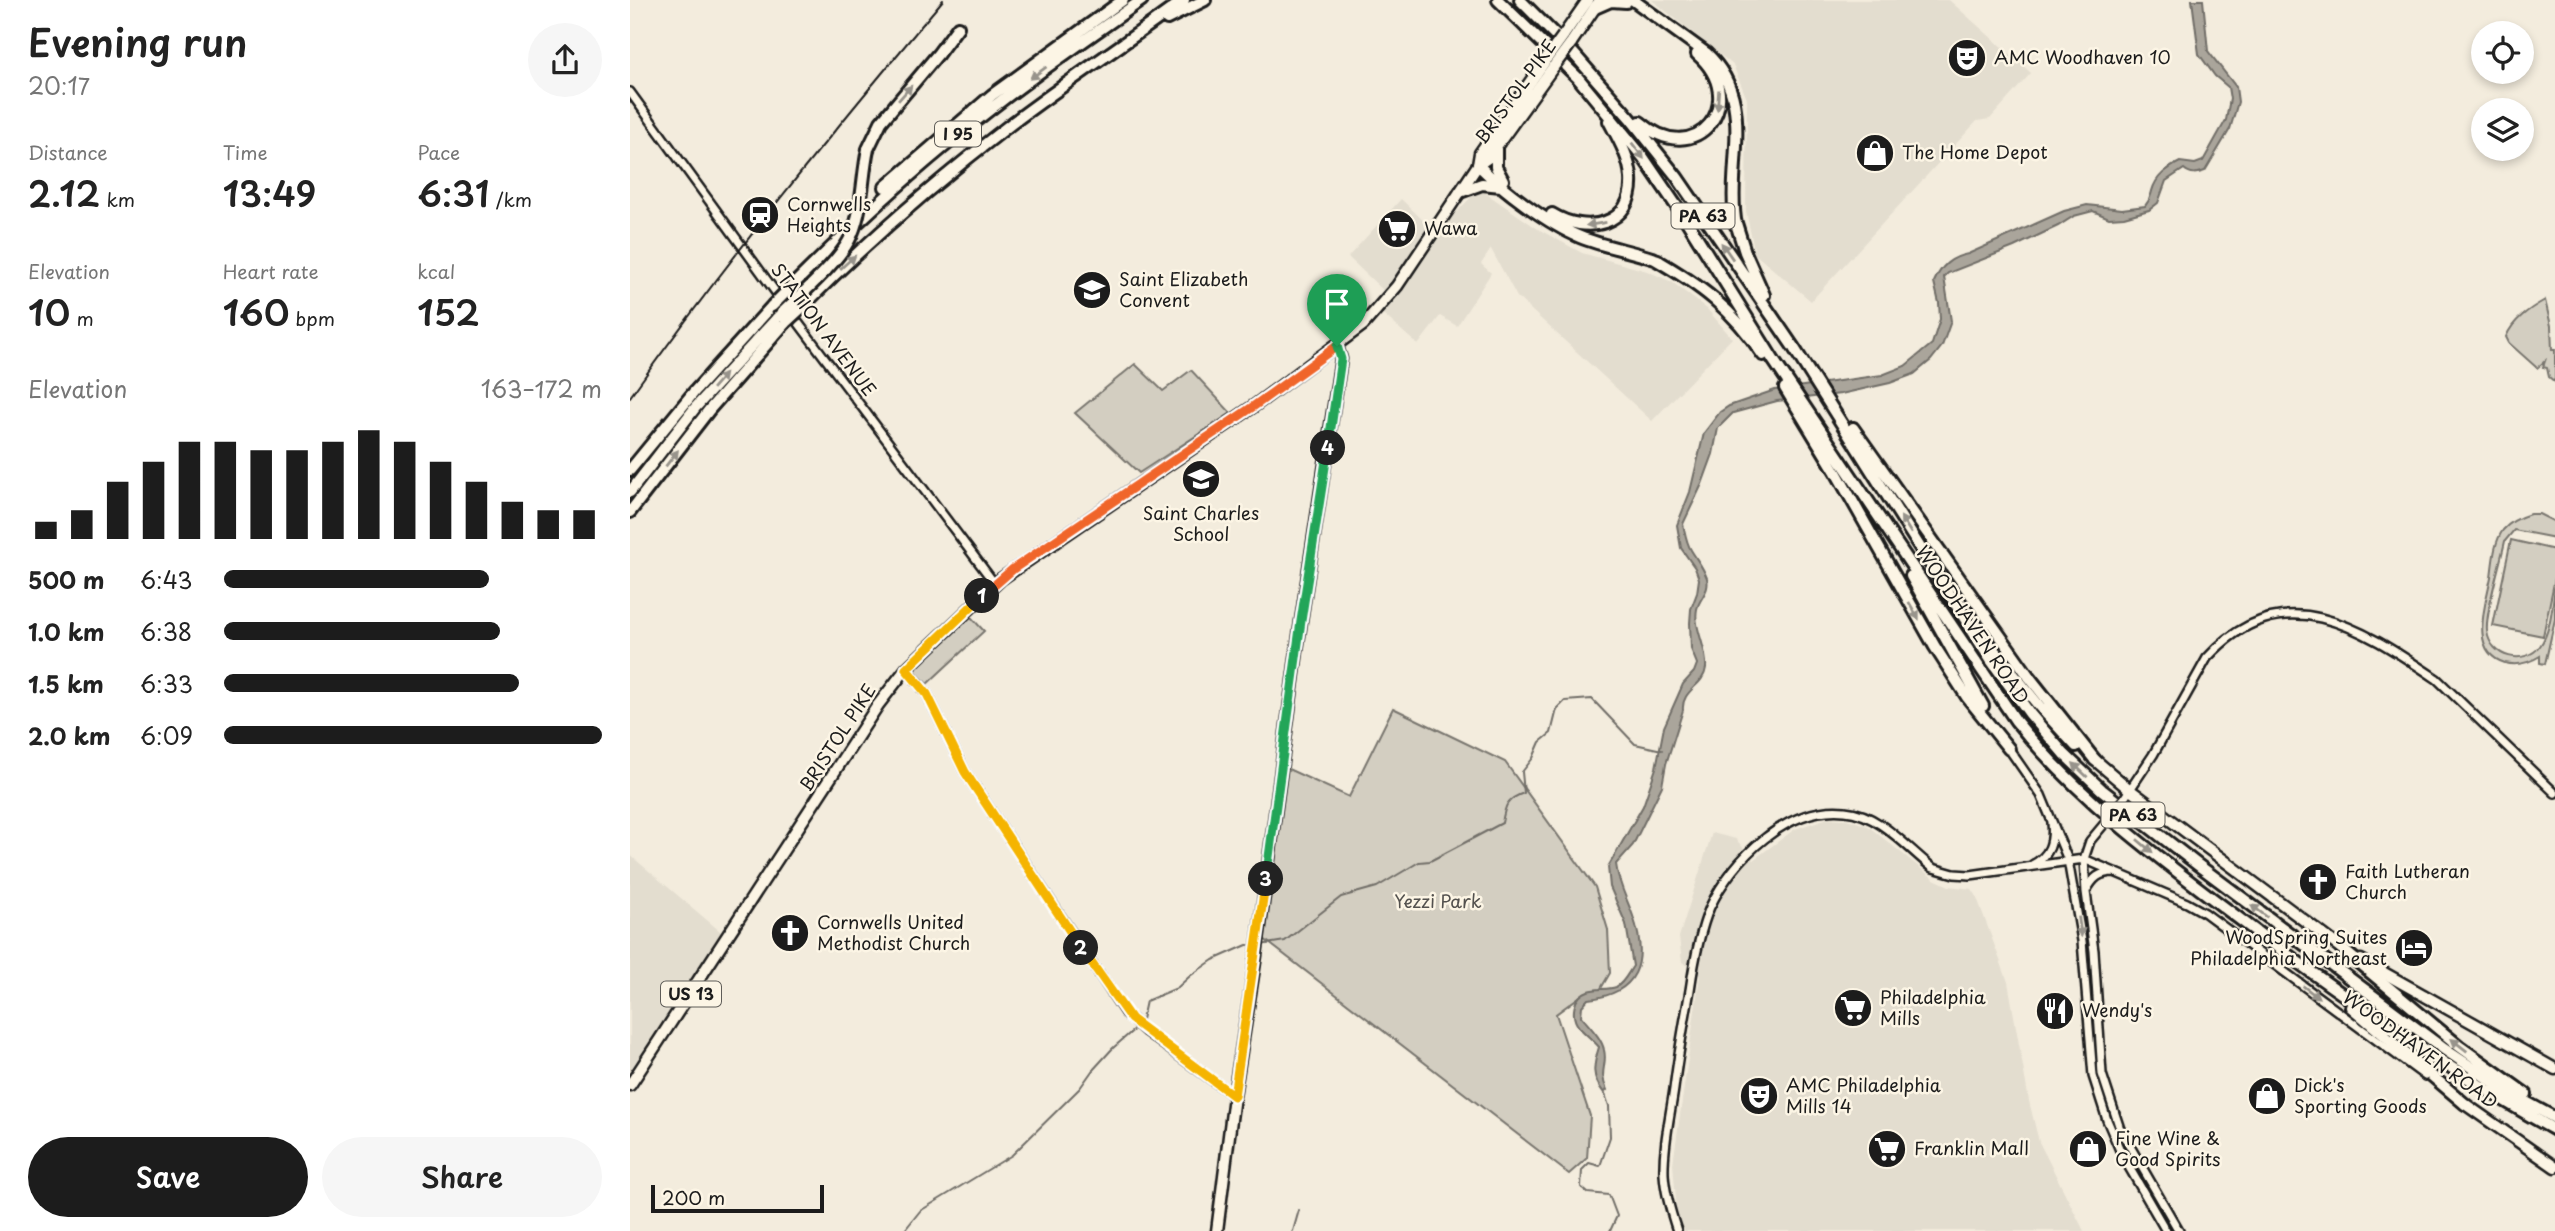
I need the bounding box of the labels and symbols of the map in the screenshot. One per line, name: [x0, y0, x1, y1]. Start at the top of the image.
street label: BRISTOL PIKE: [1468, 33, 1562, 149]
theatre icon: AMC Woodhaven 10: [1946, 37, 1988, 79]
place label: AMC Woodhaven 10: [1994, 43, 2171, 70]
one-way arrow: [1029, 66, 1047, 80]
one-way arrow: [897, 84, 913, 102]
one-way arrow: [1712, 89, 1723, 111]
road number: I 95: [935, 122, 981, 146]
shop icon: The Home Depot: [1854, 132, 1896, 174]
place label: The Home Depot: [1902, 138, 2048, 165]
one-way arrow: [1631, 141, 1645, 160]
place label: Cornwells Heights: [787, 190, 871, 238]
station icon: Cornwells Heights: [739, 194, 781, 236]
road number: PA 63: [1672, 204, 1734, 229]
supermarket icon: Wawa: [1376, 208, 1418, 250]
place label: Wawa: [1424, 214, 1478, 241]
one-way arrow: [1585, 219, 1607, 230]
one-way arrow: [1720, 242, 1734, 260]
one-way arrow: [839, 254, 857, 270]
street label: STATION AVENUE: [765, 257, 883, 401]
place label: Saint Elizabeth Convent: [1119, 265, 1248, 313]
school or university icon: Saint Elizabeth Convent: [1071, 269, 1113, 311]
pin: [1307, 274, 1367, 346]
one-way arrow: [711, 373, 726, 390]
pin: 4: [1310, 430, 1346, 466]
one-way arrow: [664, 449, 679, 467]
school or university icon: Saint Charles School: [1180, 458, 1222, 500]
place label: Saint Charles School: [1143, 499, 1259, 547]
one-way arrow: [1900, 516, 1912, 535]
street label: WOODHAVEN ROAD: [1910, 540, 2036, 709]
pin: 1: [964, 578, 1000, 614]
one-way arrow: [1907, 601, 1920, 620]
street label: BRISTOL PIKE: [792, 678, 882, 796]
one-way arrow: [2072, 762, 2089, 778]
road number: PA 63: [2102, 802, 2164, 828]
one-way arrow: [2136, 839, 2154, 854]
place label: Faith Lutheran Church: [2345, 857, 2470, 905]
church icon: Faith Lutheran Church: [2297, 861, 2339, 903]
pin: 3: [1248, 862, 1284, 896]
park label: Yezzi Park: [1394, 887, 1482, 914]
one-way arrow: [2250, 903, 2268, 918]
place label: Cornwells United Methodist Church: [817, 908, 970, 956]
church icon: Cornwells United Methodist Church: [769, 912, 811, 954]
one-way arrow: [2075, 916, 2086, 938]
place label: WoodSpring Suites Philadelphia Northeast: [2190, 923, 2387, 971]
hotel icon: WoodSpring Suites Philadelphia Northeast: [2393, 927, 2435, 969]
pin: 2: [1064, 930, 1098, 965]
road number: US 13: [661, 982, 721, 1006]
place label: Philadelphia Mills: [1880, 983, 1986, 1031]
street label: WOODHAVEN ROAD: [2338, 983, 2504, 1114]
one-way arrow: [2301, 984, 2319, 999]
supermarket icon: Philadelphia Mills: [1832, 987, 1874, 1029]
restaurant icon: Wendy's: [2034, 990, 2076, 1032]
place label: Wendy's: [2082, 996, 2152, 1023]
one-way arrow: [2450, 1038, 2468, 1053]
place label: AMC Philadelphia Mills 14: [1786, 1071, 1941, 1119]
place label: Dick's Sporting Goods: [2294, 1071, 2427, 1119]
theatre icon: AMC Philadelphia Mills 14: [1738, 1075, 1780, 1117]
shop icon: Dick's Sporting Goods: [2246, 1075, 2288, 1117]
place label: Fine Wine & Good Spirits: [2115, 1124, 2221, 1172]
supermarket icon: Franklin Mall: [1866, 1128, 1908, 1170]
shop icon: Fine Wine & Good Spirits: [2067, 1128, 2109, 1170]
place label: Franklin Mall: [1914, 1134, 2029, 1161]
scale bar: [651, 1182, 824, 1214]

